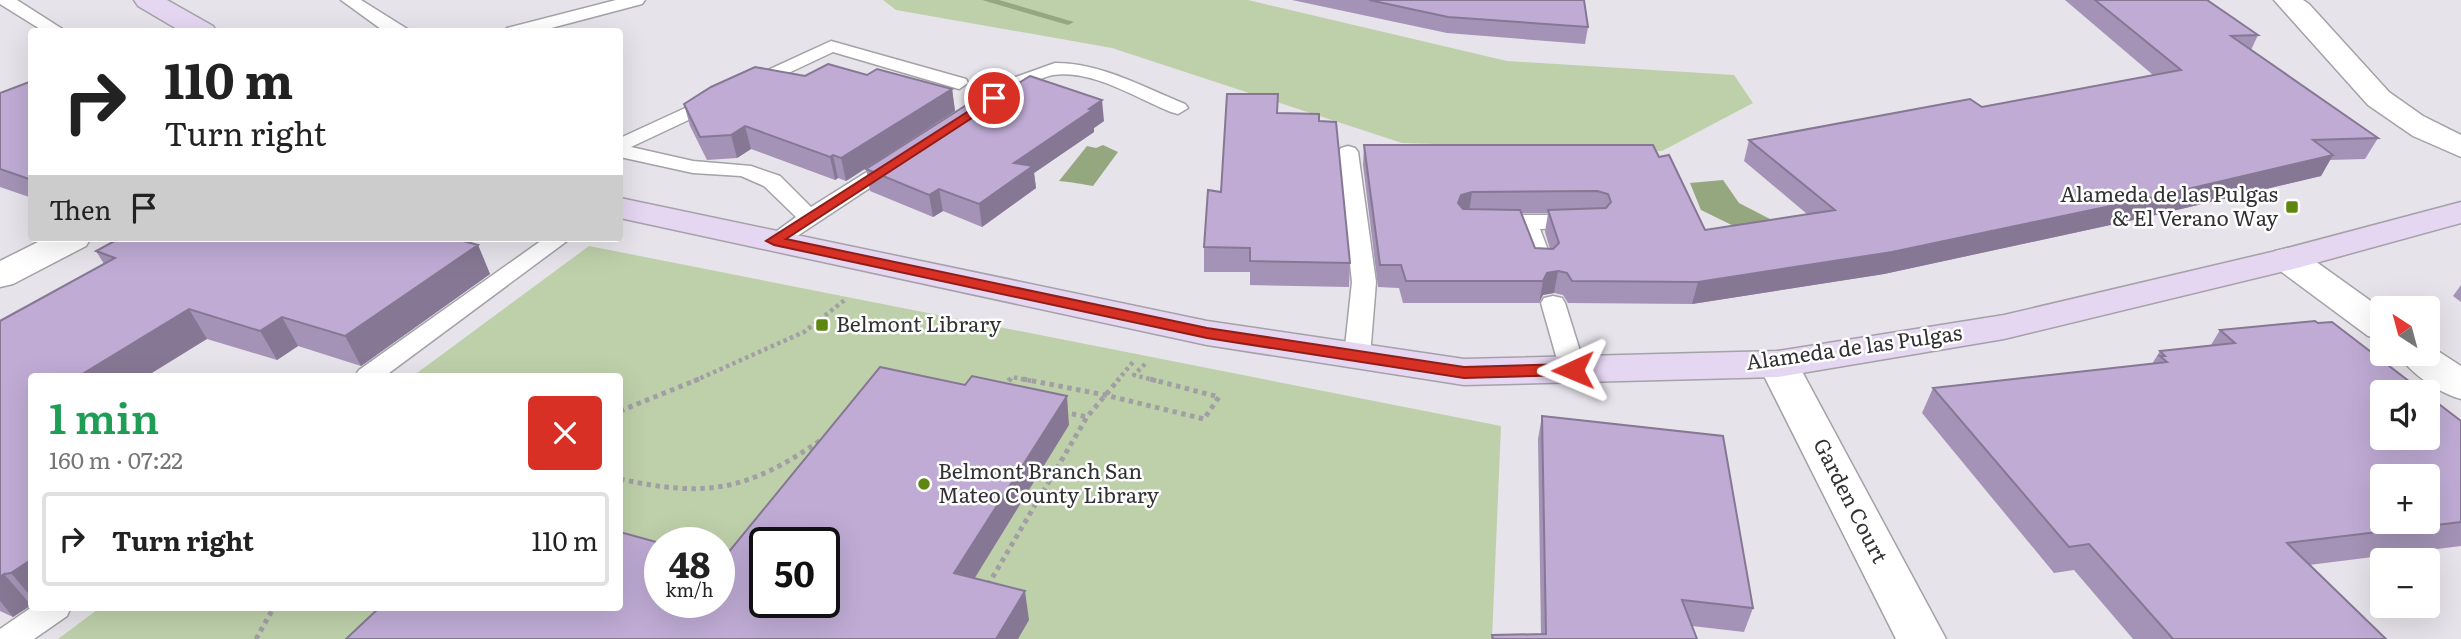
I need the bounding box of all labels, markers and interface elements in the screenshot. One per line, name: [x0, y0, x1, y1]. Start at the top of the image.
text: 110 m: [164, 41, 293, 114]
icon: right: [49, 56, 140, 147]
pin: [964, 68, 1024, 128]
icon: arrive: [975, 79, 1013, 117]
text: Turn right: [164, 108, 326, 156]
place label: Alameda de las Pulgas & El Verano Way: [2060, 177, 2279, 232]
text: Then: [49, 189, 111, 228]
icon: arrive: [125, 189, 163, 227]
marker: Alameda de las Pulgas & El Verano Way: [2284, 199, 2300, 215]
north arrow: [2370, 296, 2440, 366]
map controls: [2370, 296, 2440, 618]
place label: Belmont Library: [836, 307, 1002, 338]
street label: Alameda de las Pulgas: [1744, 315, 1964, 376]
marker: Belmont Library: [814, 317, 830, 333]
position arrow: [1536, 333, 1610, 407]
button: sound: [2370, 380, 2440, 450]
text: 1 min: [49, 385, 159, 447]
button: close: [528, 396, 602, 470]
street label: Garden Court: [1807, 432, 1897, 568]
text: 160 m · 07:22: [49, 442, 183, 476]
place label: Belmont Branch San Mateo County Library: [938, 454, 1160, 509]
button: +: [2370, 464, 2440, 534]
marker: Belmont Branch San Mateo County Library: [916, 476, 932, 492]
icon: right: [53, 520, 91, 558]
text: Turn right: [112, 520, 254, 559]
text: 110 m: [531, 520, 598, 559]
speed limit sign: 50: [749, 527, 840, 618]
text: 48: [669, 537, 710, 589]
button: −: [2370, 548, 2440, 618]
text: km/h: [666, 576, 713, 603]

